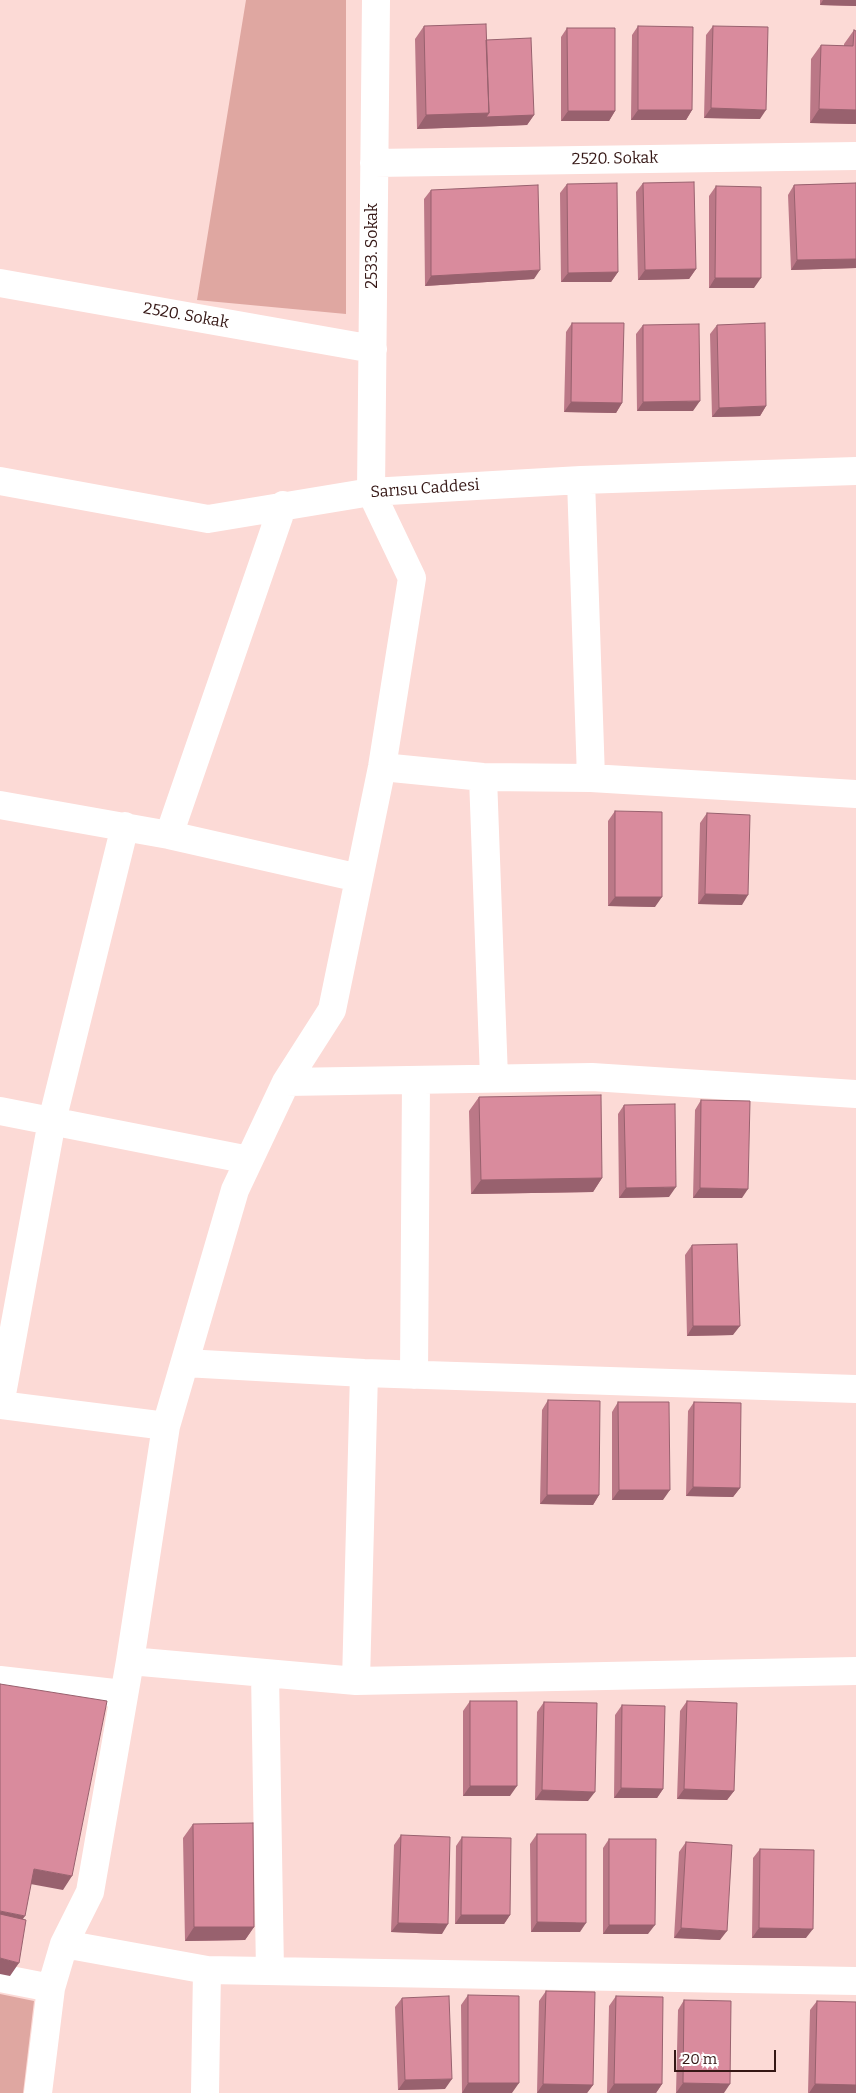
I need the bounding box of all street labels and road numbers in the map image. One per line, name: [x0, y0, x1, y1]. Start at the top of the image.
street label: 2520. Sokak: [572, 149, 658, 169]
street label: 2533. Sokak: [363, 203, 383, 289]
street label: 2520. Sokak: [142, 299, 230, 333]
street label: Sarısu Caddesi: [370, 476, 480, 502]

